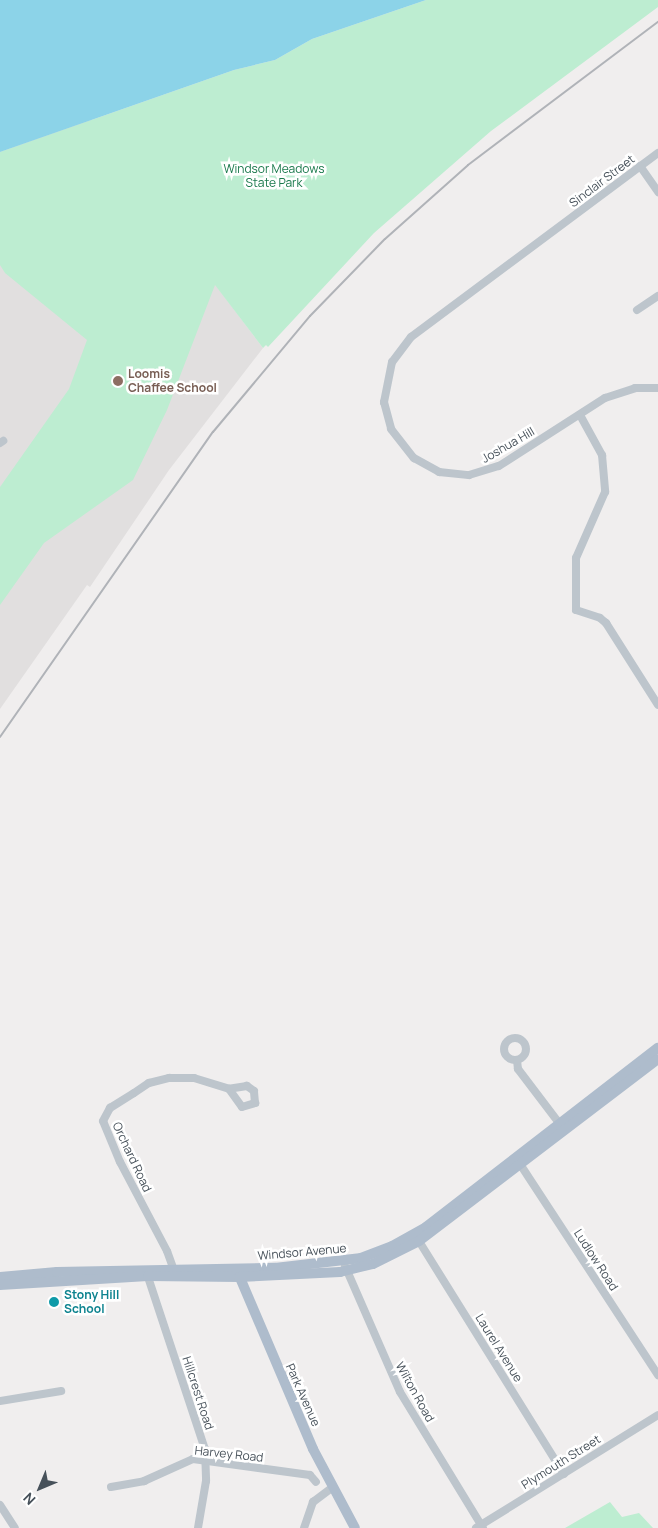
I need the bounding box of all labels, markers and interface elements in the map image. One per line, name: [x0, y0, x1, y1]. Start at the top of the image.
street label: Sinclair Street: [567, 152, 637, 210]
park label: Windsor Meadows State Park: [224, 162, 324, 190]
place label: Loomis Chaffee School: [128, 367, 217, 395]
marker: Loomis Chaffee School: [112, 375, 124, 387]
street label: Joshua Hill: [479, 424, 537, 466]
street label: Orchard Road: [110, 1120, 154, 1194]
street label: Ludlow Road: [571, 1227, 621, 1293]
street label: Windsor Avenue: [257, 1241, 347, 1263]
place label: Stony Hill School: [64, 1288, 119, 1316]
marker: Stony Hill School: [48, 1296, 60, 1308]
street label: Laurel Avenue: [472, 1311, 526, 1385]
street label: Hillcrest Road: [179, 1354, 217, 1432]
street label: Wilton Road: [393, 1360, 437, 1424]
street label: Park Avenue: [283, 1361, 323, 1429]
street label: Plymouth Street: [519, 1432, 603, 1492]
street label: Harvey Road: [194, 1443, 264, 1465]
north arrow: [15, 1463, 65, 1513]
text: N: [19, 1489, 39, 1509]

